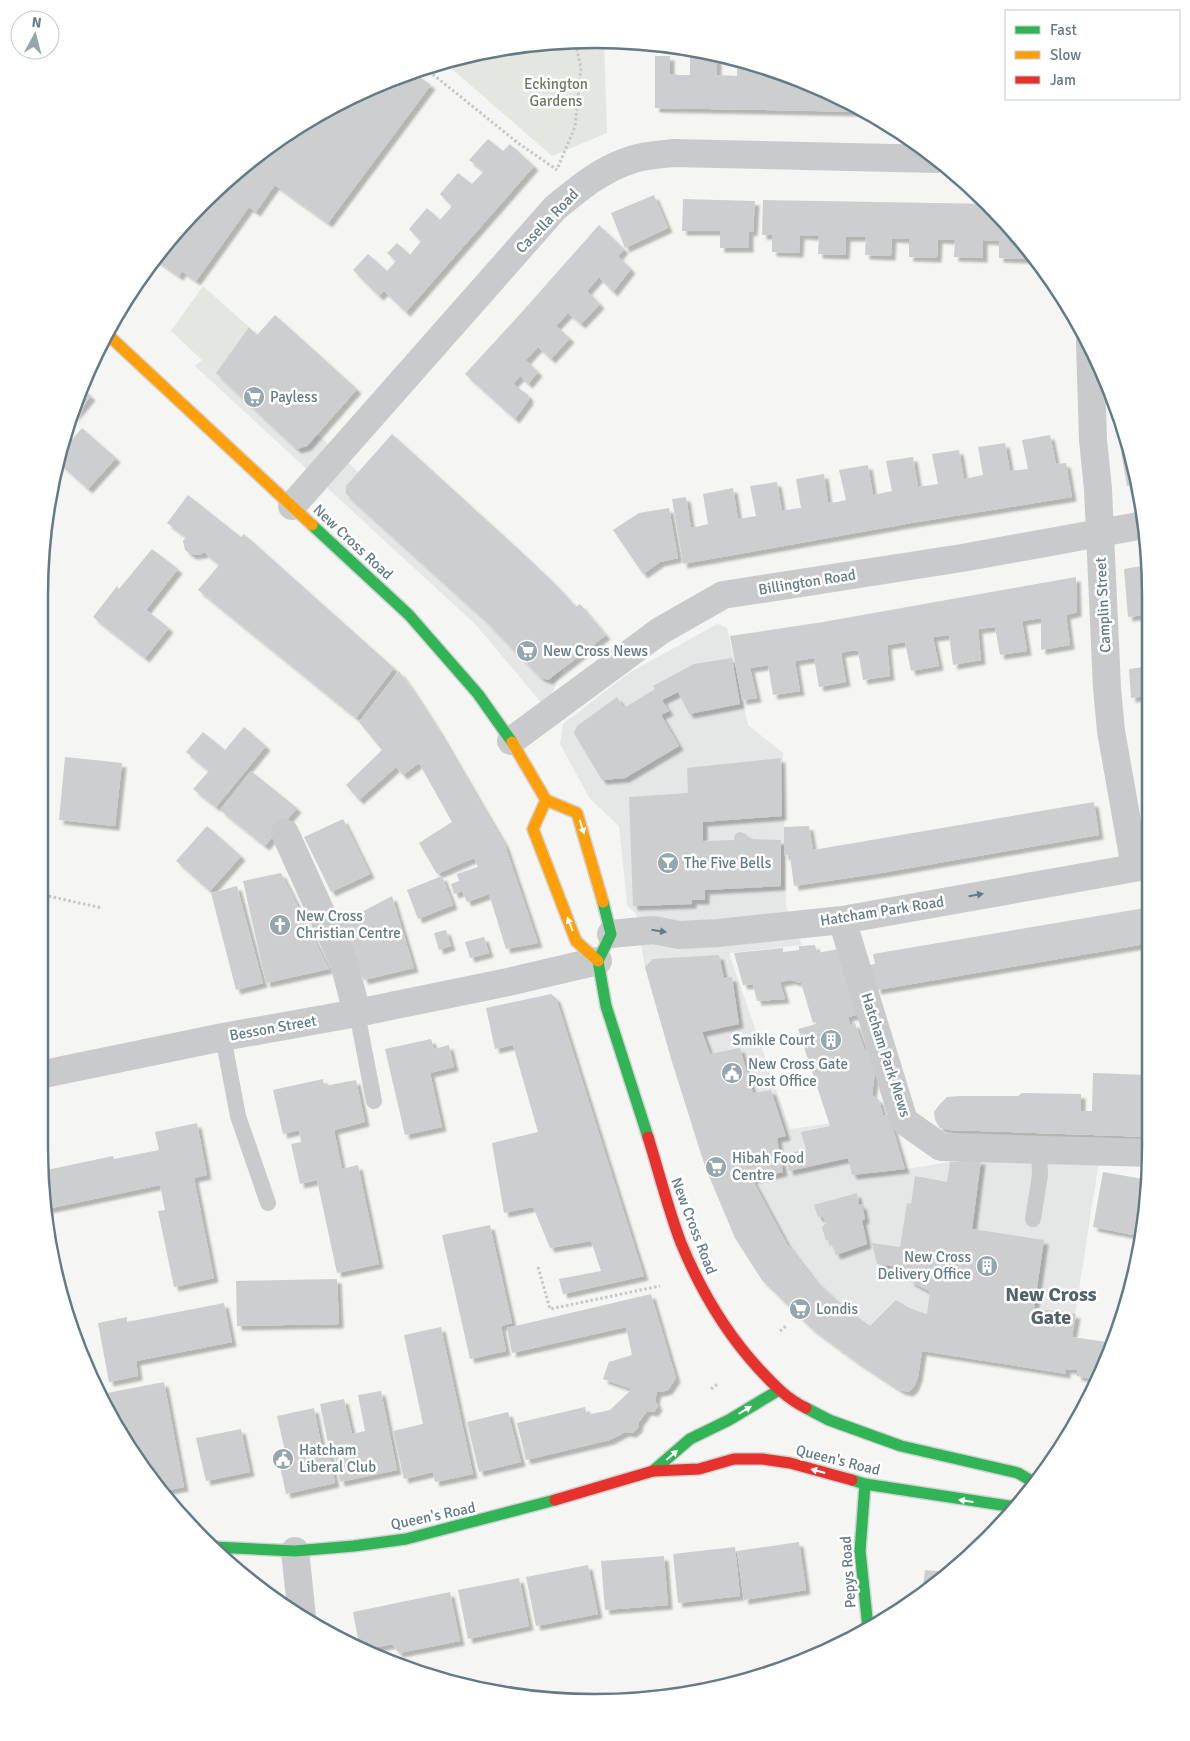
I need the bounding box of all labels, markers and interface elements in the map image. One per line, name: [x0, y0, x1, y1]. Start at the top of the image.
north arrow: [10, 10, 60, 60]
legend: [1005, 10, 1180, 100]
text: N: [31, 14, 42, 32]
text: Fast: [1050, 21, 1077, 39]
text: Slow: [1050, 46, 1081, 64]
text: Jam: [1050, 71, 1076, 89]
park label: Eckington Gardens: [524, 75, 588, 110]
street label: Casella Road: [512, 185, 582, 257]
supermarket icon: Payless: [242, 385, 266, 409]
place label: Payless: [270, 388, 318, 406]
street label: New Cross Road: [309, 501, 397, 583]
street label: Camplin Street: [1092, 557, 1114, 653]
street label: Billington Road: [757, 565, 857, 599]
supermarket icon: New Cross News: [515, 639, 539, 663]
place label: New Cross News: [543, 642, 649, 660]
one-way arrow: [579, 820, 586, 835]
bar icon: The Five Bells: [656, 851, 680, 875]
place label: The Five Bells: [684, 854, 772, 872]
one-way arrow: [968, 891, 984, 899]
street label: Hatcham Park Road: [819, 892, 945, 930]
place label: New Cross Christian Centre: [296, 907, 401, 942]
church icon: New Cross Christian Centre: [268, 913, 292, 937]
one-way arrow: [565, 916, 573, 931]
one-way arrow: [652, 928, 668, 936]
street label: Hatcham Park Mews: [857, 991, 915, 1120]
street label: Besson Street: [228, 1011, 318, 1045]
building icon: Smikle Court: [819, 1028, 843, 1052]
place label: Smikle Court: [732, 1031, 815, 1049]
place label: New Cross Gate Post Office: [748, 1055, 848, 1090]
public building icon: New Cross Gate Post Office: [720, 1061, 744, 1085]
place label: Hibah Food Centre: [732, 1149, 804, 1184]
supermarket icon: Hibah Food Centre: [704, 1155, 728, 1179]
street label: New Cross Road: [667, 1175, 721, 1277]
place label: New Cross Delivery Office: [877, 1248, 971, 1283]
building icon: New Cross Delivery Office: [975, 1254, 999, 1278]
district label: New Cross Gate: [1005, 1282, 1097, 1330]
supermarket icon: Londis: [788, 1297, 812, 1321]
place label: Londis: [816, 1300, 858, 1318]
one-way arrow: [739, 1406, 752, 1415]
place label: Hatcham Liberal Club: [299, 1441, 376, 1476]
street label: Queen's Road: [794, 1441, 882, 1479]
public building icon: Hatcham Liberal Club: [271, 1447, 295, 1471]
one-way arrow: [665, 1449, 678, 1460]
one-way arrow: [810, 1467, 825, 1475]
one-way arrow: [958, 1496, 974, 1504]
street label: Queen's Road: [389, 1498, 477, 1534]
street label: Pepys Road: [836, 1535, 860, 1609]

